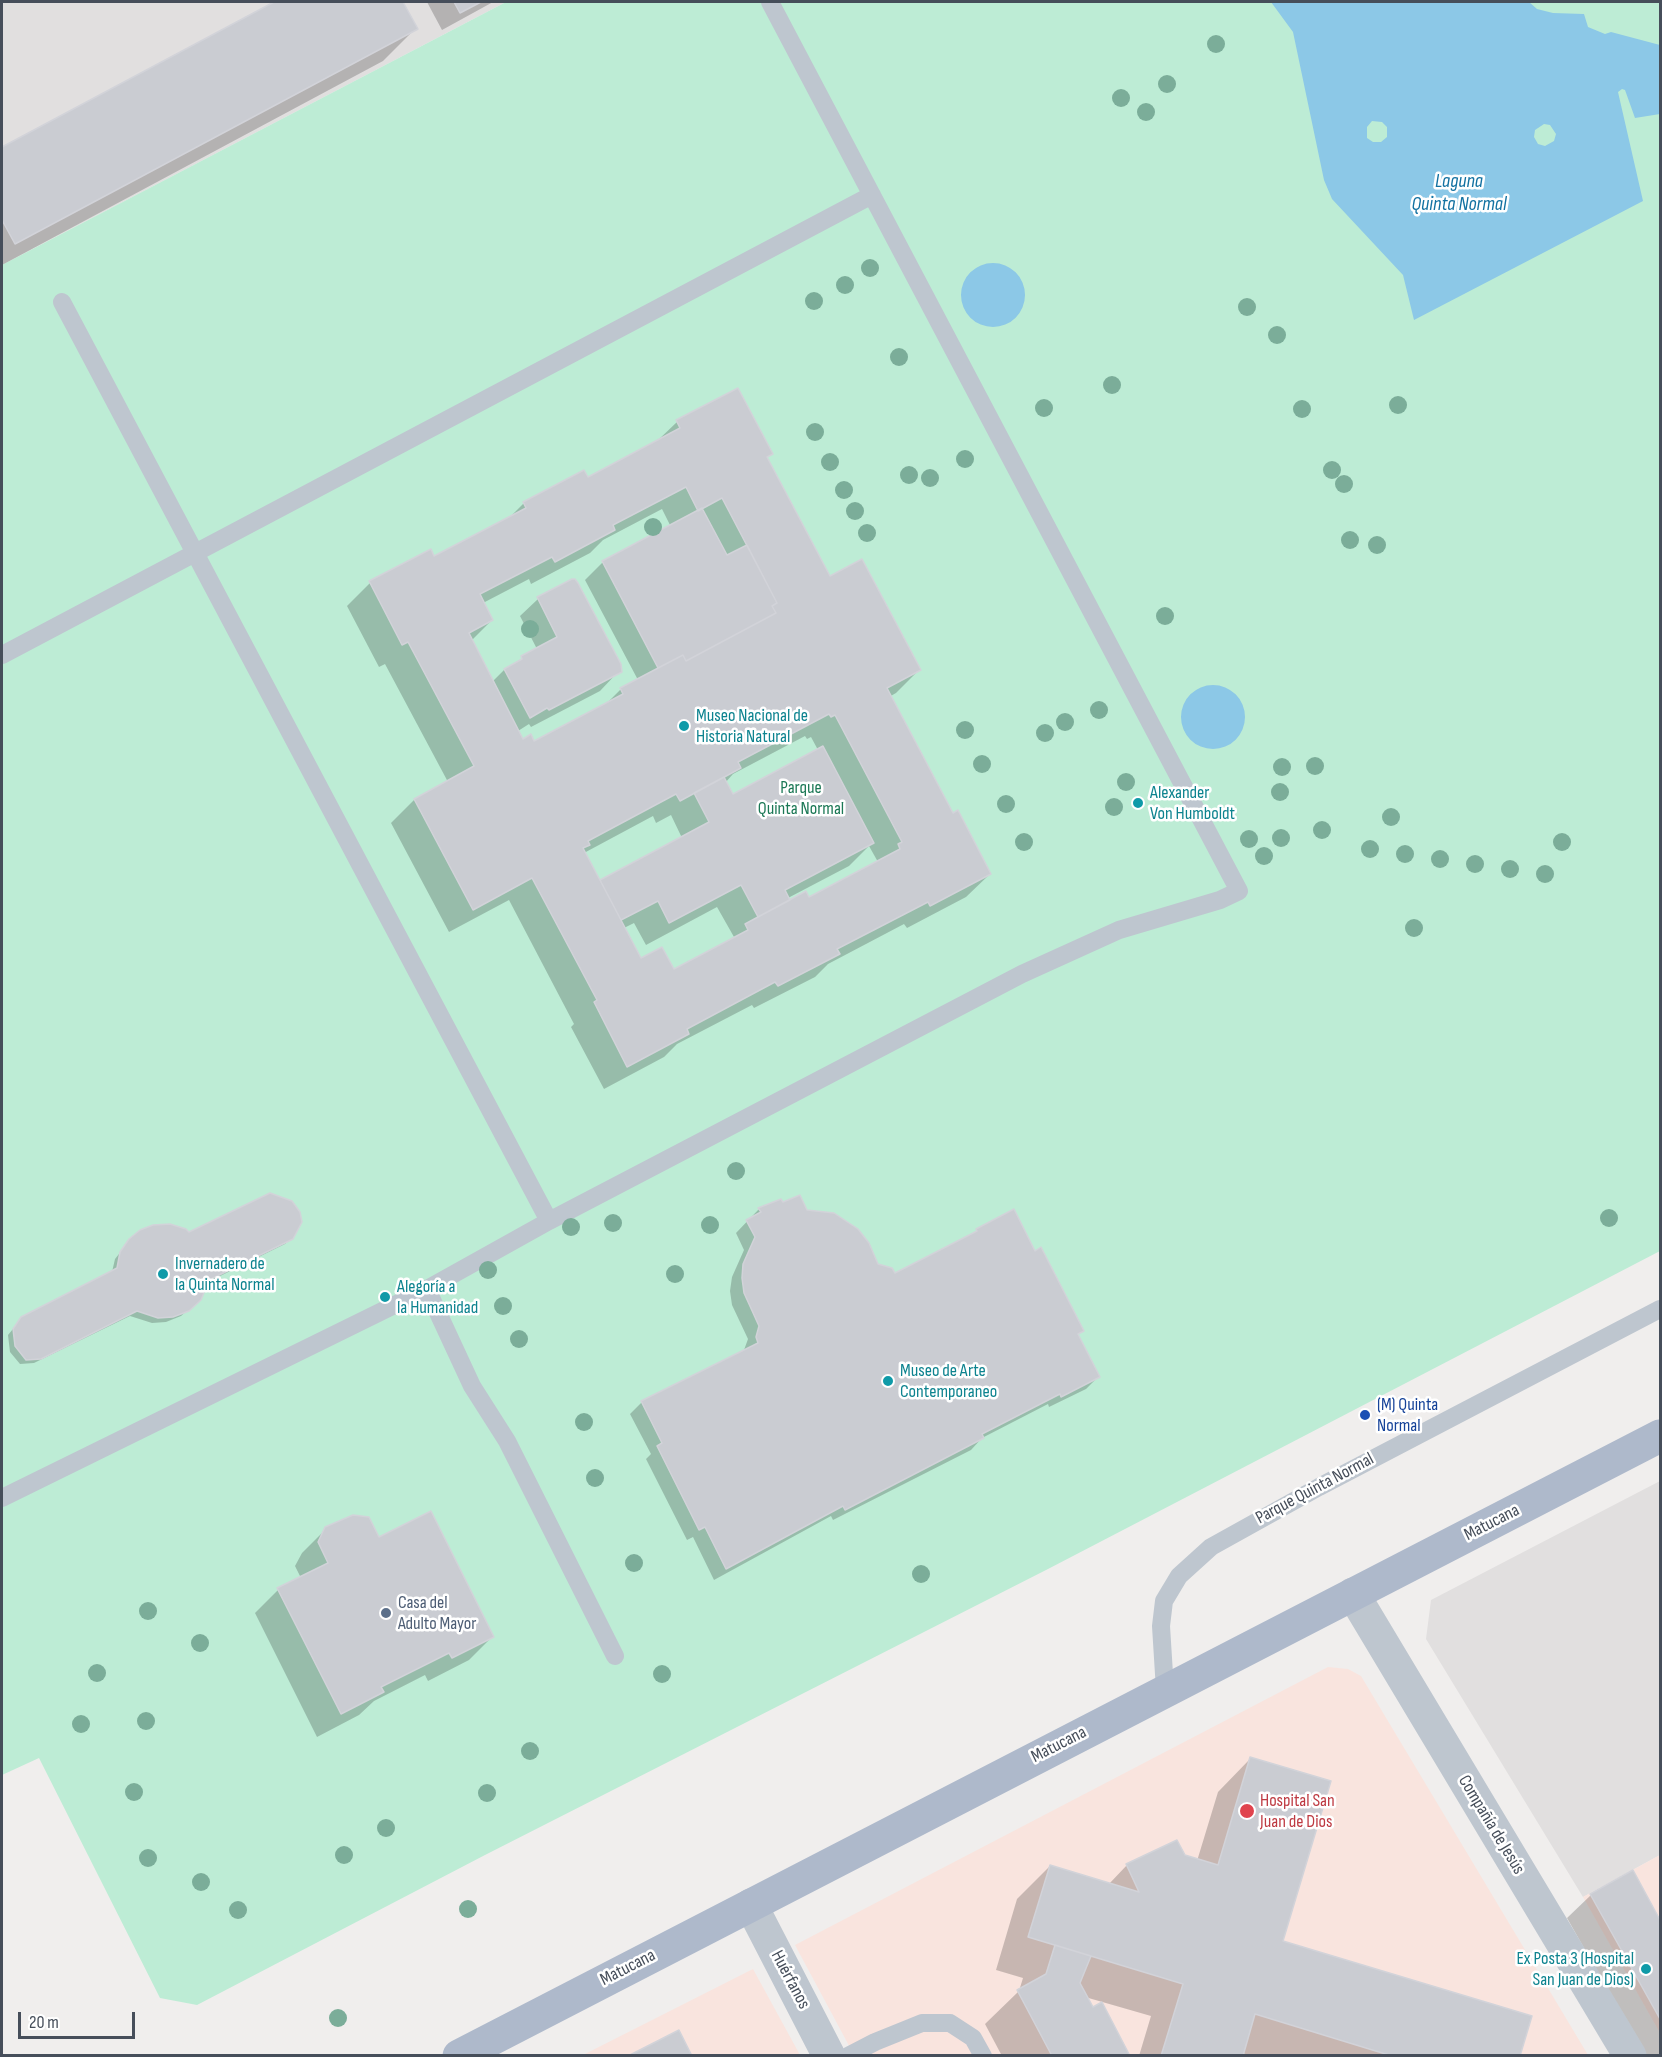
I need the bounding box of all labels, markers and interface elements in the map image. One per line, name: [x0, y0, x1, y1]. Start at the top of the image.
water label: Laguna Quinta Normal: [1411, 170, 1507, 217]
place label: Museo Nacional de Historia Natural: [696, 705, 808, 748]
marker: Museo Nacional de Historia Natural: [677, 719, 691, 733]
park label: Parque Quinta Normal: [758, 777, 844, 820]
place label: Alexander Von Humboldt: [1150, 782, 1235, 824]
marker: Alexander Von Humboldt: [1131, 796, 1145, 810]
place label: Invernadero de la Quinta Normal: [175, 1253, 275, 1296]
marker: Invernadero de la Quinta Normal: [156, 1267, 170, 1281]
place label: Alegoría a la Humanidad: [397, 1276, 478, 1318]
marker: Alegoría a la Humanidad: [378, 1290, 392, 1304]
place label: Museo de Arte Contemporaneo: [900, 1360, 997, 1402]
marker: Museo de Arte Contemporaneo: [881, 1374, 895, 1388]
place label: (M) Quinta Normal: [1377, 1394, 1438, 1436]
marker: (M) Quinta Normal: [1358, 1408, 1372, 1422]
street label: Parque Quinta Normal: [1252, 1449, 1378, 1529]
street label: Matucana: [1461, 1500, 1523, 1546]
place label: Casa del Adulto Mayor: [398, 1592, 476, 1634]
marker: Casa del Adulto Mayor: [379, 1606, 393, 1620]
street label: Matucana: [1028, 1722, 1090, 1768]
street label: Compañía de Jesús: [1453, 1772, 1529, 1878]
place label: Hospital San Juan de Dios: [1260, 1790, 1335, 1832]
marker: Hospital San Juan de Dios: [1238, 1802, 1256, 1820]
street label: Matucana: [597, 1945, 659, 1991]
street label: Huérfanos: [766, 1947, 814, 2013]
place label: Ex Posta 3 (Hospital San Juan de Dios): [1516, 1948, 1634, 1990]
marker: Ex Posta 3 (Hospital San Juan de Dios): [1639, 1962, 1653, 1976]
scale bar: [21, 2000, 138, 2038]
text: 20 m: [29, 2012, 59, 2033]

